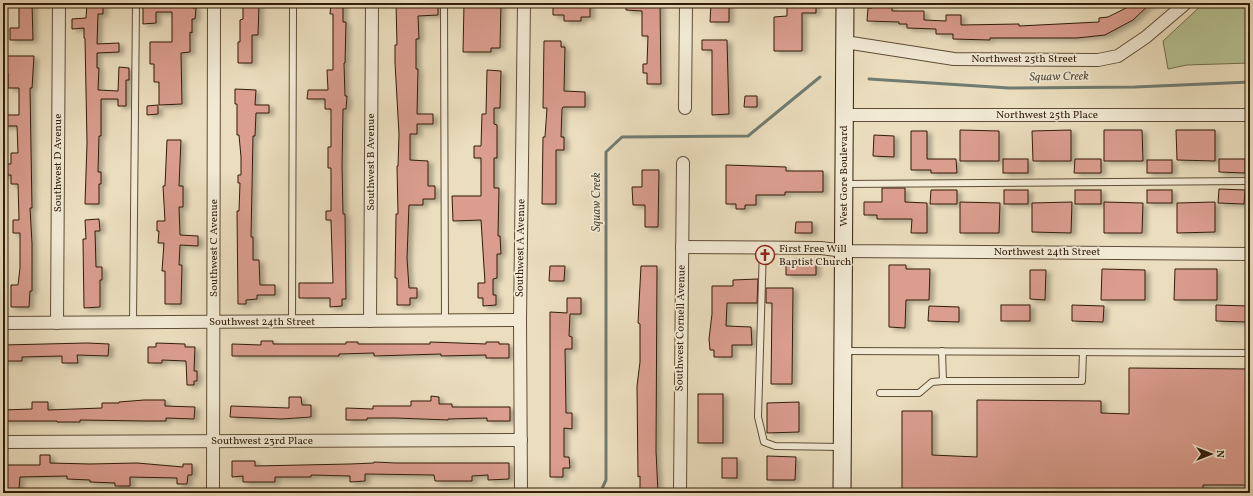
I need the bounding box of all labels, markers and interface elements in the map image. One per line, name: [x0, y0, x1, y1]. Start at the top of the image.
street label: Northwest 25th Street: [971, 52, 1077, 67]
water label: Squaw Creek: [1029, 68, 1089, 86]
street label: Northwest 25th Place: [996, 108, 1098, 123]
street label: Southwest B Avenue: [364, 113, 379, 211]
street label: Southwest D Avenue: [51, 114, 66, 212]
street label: West Gore Boulevard: [837, 125, 852, 227]
water label: Squaw Creek: [589, 172, 605, 232]
street label: Southwest C Avenue: [207, 199, 222, 297]
street label: Southwest A Avenue: [513, 199, 529, 297]
place label: First Free Will Baptist Church: [779, 242, 852, 270]
church icon: First Free Will Baptist Church: [754, 244, 776, 266]
street label: Northwest 24th Street: [994, 245, 1100, 260]
street label: Southwest Cornell Avenue: [672, 265, 690, 391]
street label: Southwest 24th Street: [209, 315, 315, 330]
street label: Southwest 23rd Place: [211, 434, 313, 449]
north arrow: [1191, 434, 1231, 474]
text: N: [1212, 450, 1227, 458]

